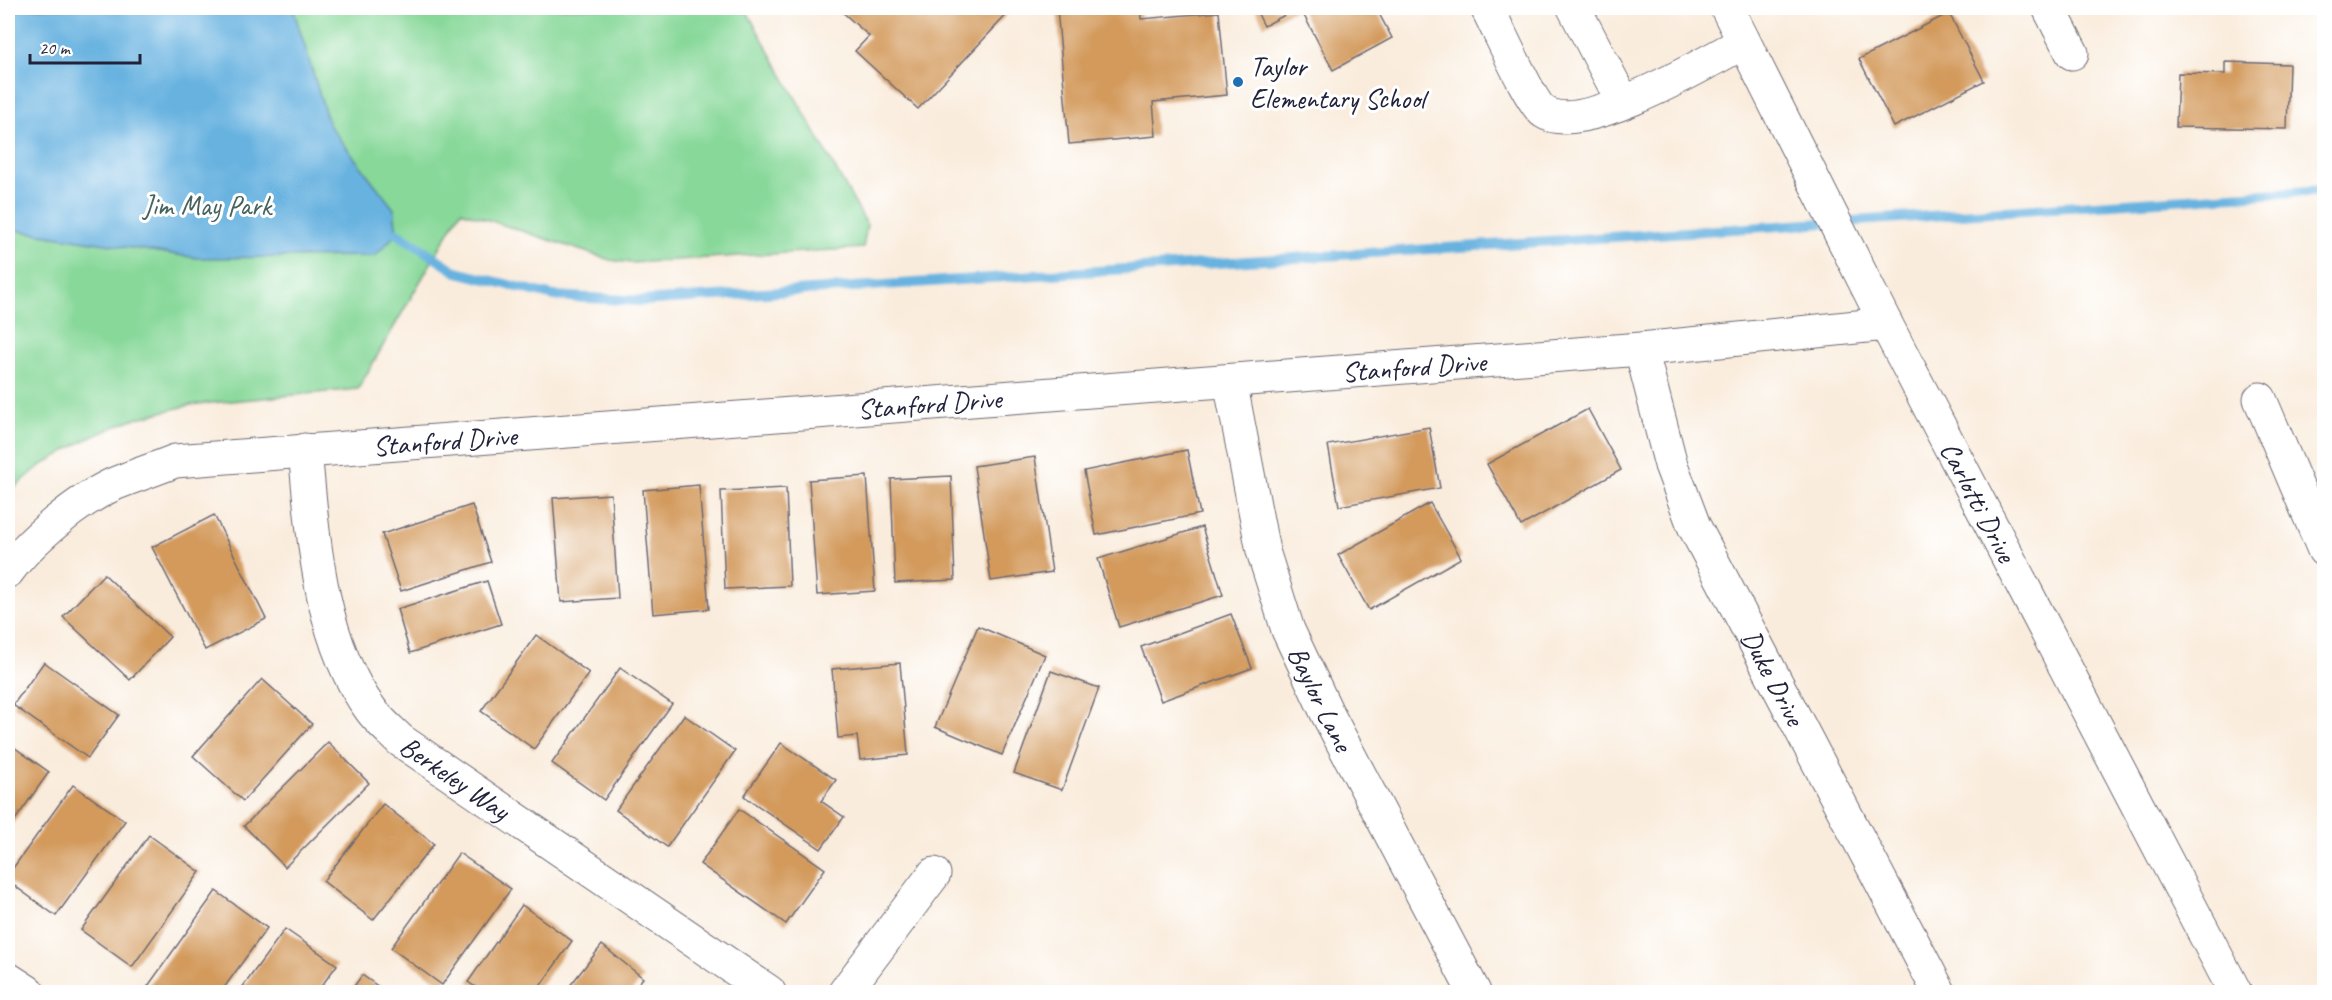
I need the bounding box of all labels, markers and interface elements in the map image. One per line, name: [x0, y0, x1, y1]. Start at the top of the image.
scale bar: [30, 27, 140, 65]
text: 20 m: [39, 37, 72, 59]
place label: Taylor Elementary School: [1250, 49, 1430, 116]
marker: Taylor Elementary School: [1231, 75, 1245, 89]
park label: Jim May Park: [141, 188, 274, 223]
street label: Stanford Drive: [1341, 344, 1489, 390]
street label: Stanford Drive: [856, 381, 1004, 427]
street label: Stanford Drive: [372, 418, 520, 464]
street label: Carlotti Drive: [1933, 436, 2025, 569]
street label: Duke Drive: [1734, 624, 1813, 733]
street label: Baylor Lane: [1280, 641, 1362, 759]
street label: Berkeley Way: [393, 728, 518, 829]

